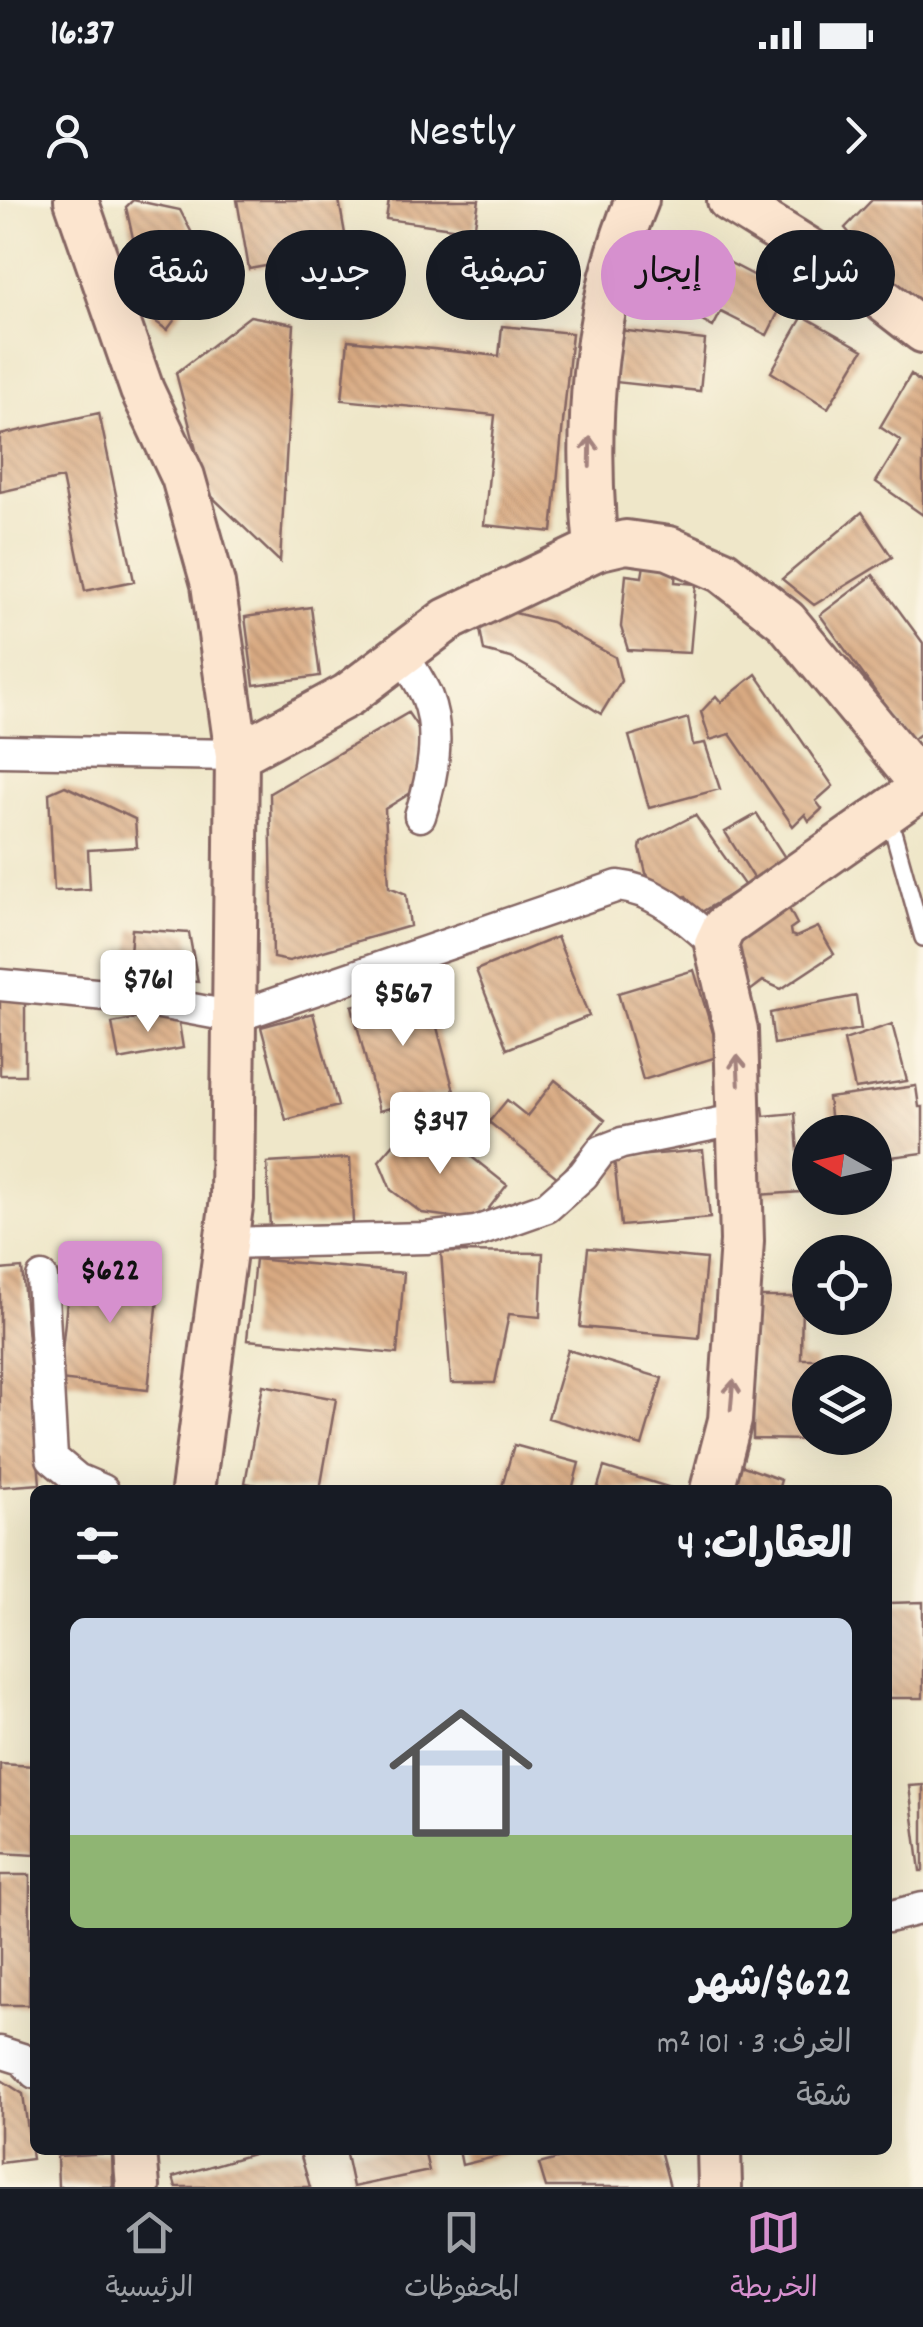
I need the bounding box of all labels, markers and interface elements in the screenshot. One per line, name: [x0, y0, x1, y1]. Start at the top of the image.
text: 16:37: [50, 8, 115, 63]
text: Nestly: [408, 103, 515, 167]
icon: person: [40, 108, 95, 163]
icon: forward: [828, 108, 883, 163]
chip: شقة: [114, 230, 245, 320]
chip: جديد: [265, 230, 406, 320]
chip: تصفية: [426, 230, 581, 320]
chip: إيجار: [601, 230, 736, 320]
chip: شراء: [756, 230, 895, 320]
one-way arrow: [580, 437, 600, 470]
pin: $761: [89, 950, 207, 1035]
text: $761: [122, 959, 174, 1005]
pin: $567: [344, 964, 462, 1049]
text: $567: [374, 973, 432, 1019]
one-way arrow: [728, 1055, 747, 1087]
pin: $347: [381, 1092, 499, 1177]
text: $347: [412, 1101, 468, 1147]
north arrow: [792, 1115, 892, 1215]
map controls: [792, 1115, 892, 1455]
button: locate: [792, 1235, 892, 1335]
pin: $622: [51, 1241, 169, 1326]
text: $622: [80, 1250, 140, 1296]
button: layers: [792, 1355, 892, 1455]
one-way arrow: [723, 1379, 742, 1411]
icon: filters: [70, 1518, 125, 1573]
text: العقارات: 4: [677, 1519, 852, 1579]
icon: home: [371, 1683, 551, 1863]
text: $622/شهر: [692, 1956, 852, 2016]
text: الغرف: 3 · 101 m²: [657, 2023, 852, 2069]
text: شقة: [796, 2076, 852, 2122]
tab: الرئيسية: [105, 2205, 193, 2311]
tab: المحفوظات: [404, 2205, 519, 2311]
tab: الخريطة: [730, 2205, 818, 2311]

